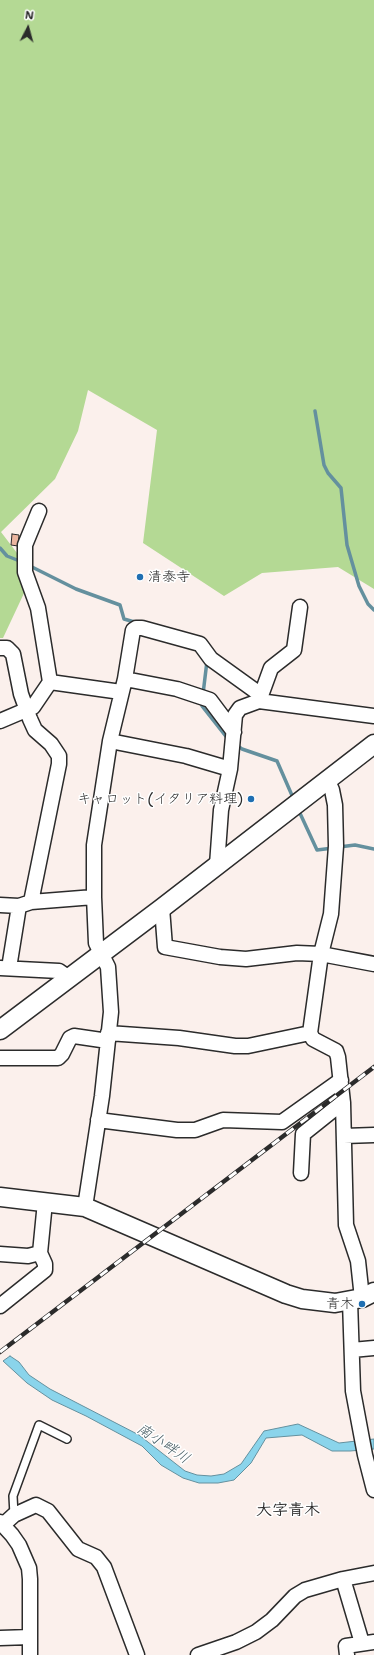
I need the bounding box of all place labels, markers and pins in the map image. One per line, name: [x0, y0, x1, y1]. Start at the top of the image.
place label: 清泰寺: [148, 569, 190, 585]
marker: 清泰寺: [135, 572, 145, 582]
place label: キャロット(イタリア料理): [77, 791, 243, 807]
marker: キャロット(イタリア料理): [246, 794, 256, 804]
place label: 青木: [326, 1296, 354, 1312]
marker: 青木: [357, 1299, 367, 1309]

